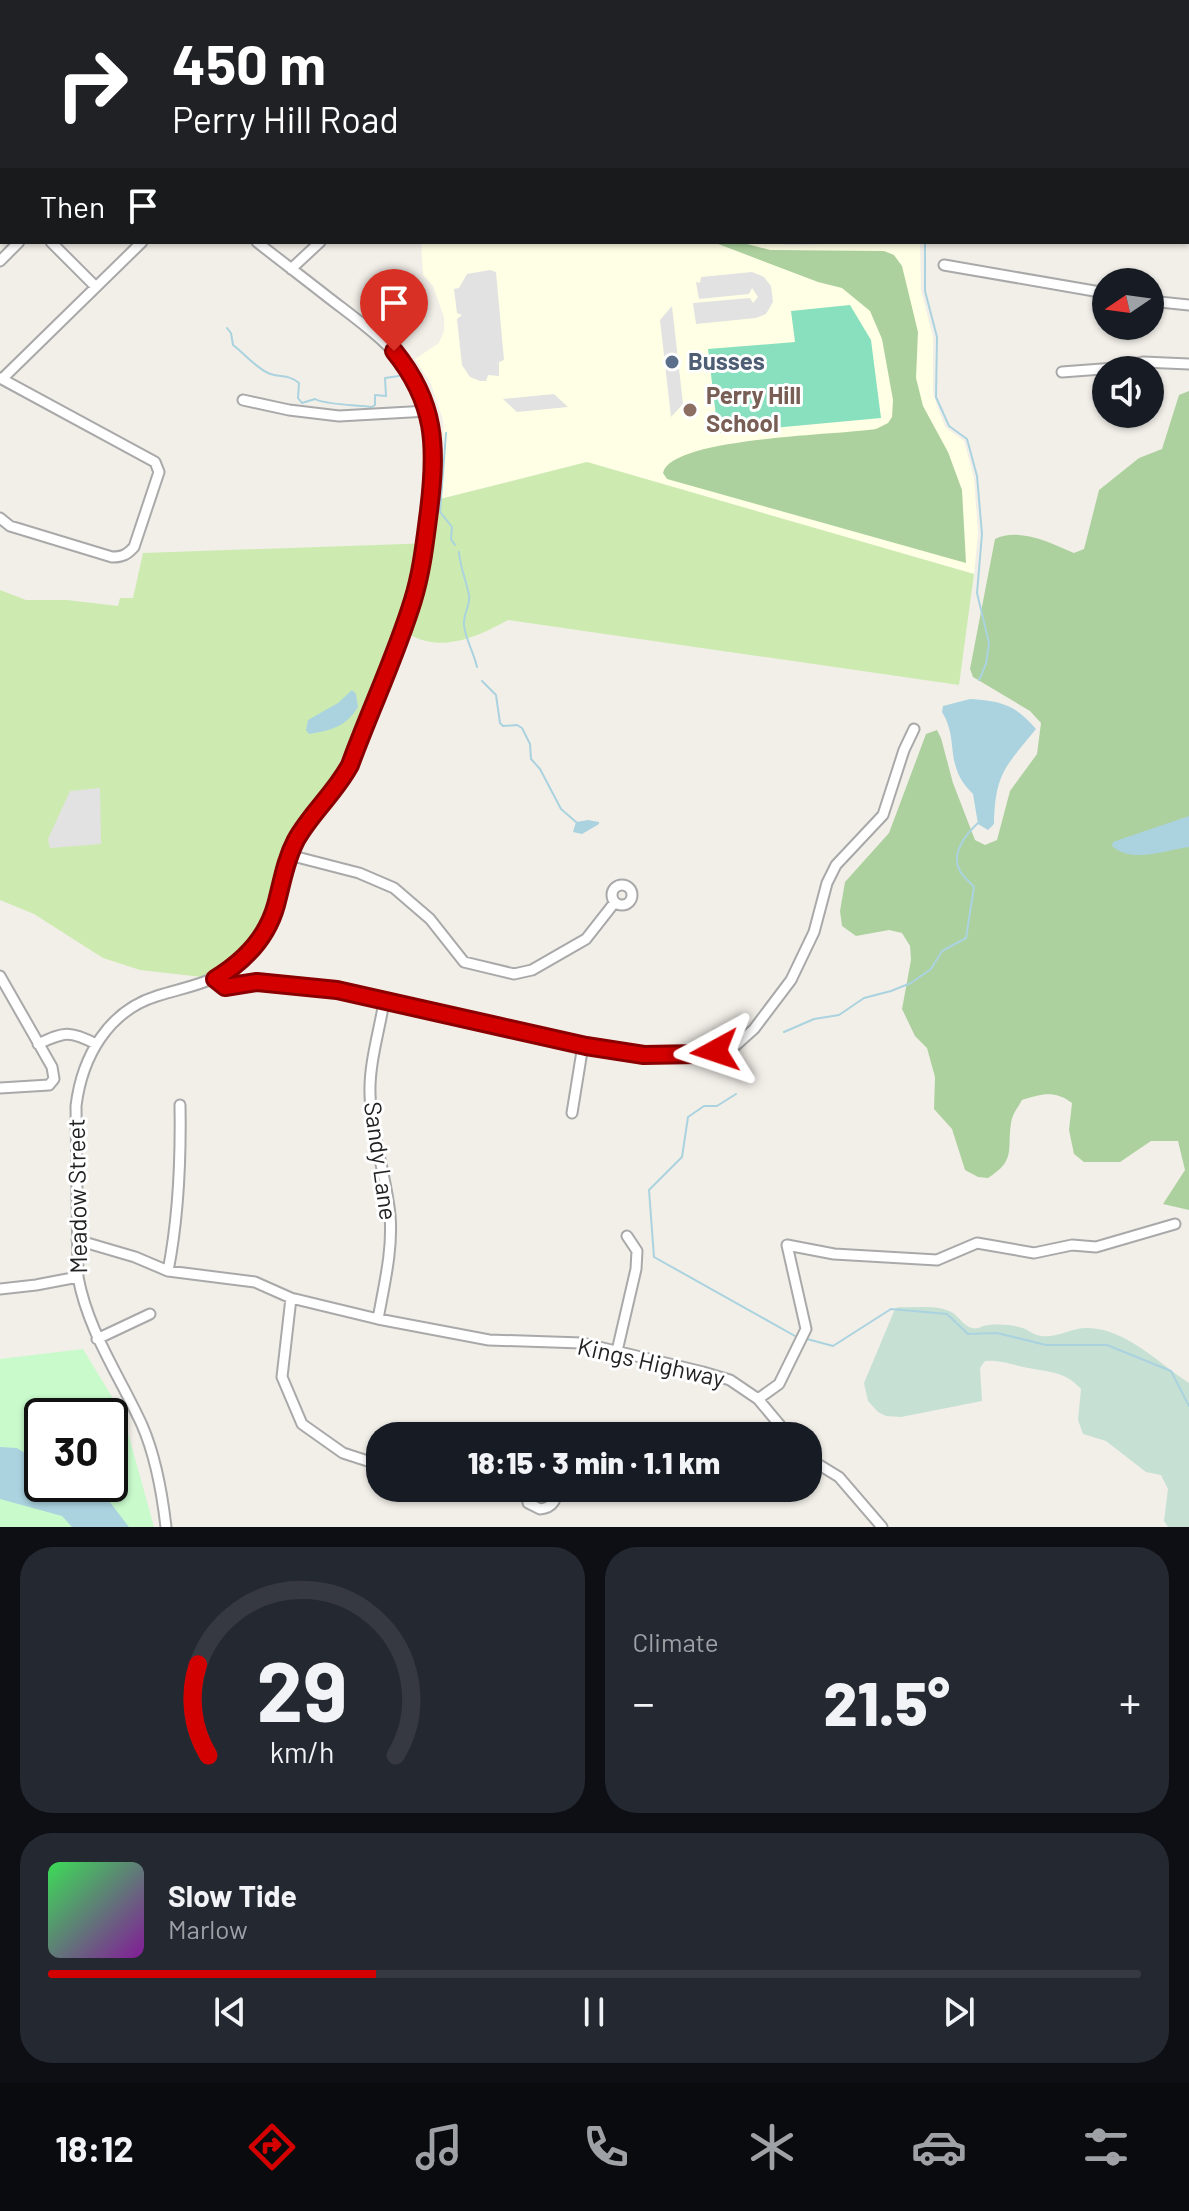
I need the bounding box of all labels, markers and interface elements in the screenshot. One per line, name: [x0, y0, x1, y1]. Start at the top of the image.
text: 450 m: [172, 29, 326, 96]
icon: right: [40, 32, 144, 136]
text: Perry Hill Road: [172, 97, 399, 140]
icon: arrive: [121, 184, 165, 228]
text: Then: [40, 188, 105, 224]
north arrow: [1092, 268, 1164, 340]
map controls: [1092, 268, 1164, 428]
pin: [360, 269, 428, 351]
icon: arrive: [372, 281, 416, 325]
place label: Busses: [688, 346, 765, 375]
marker: Busses: [663, 353, 681, 371]
button: sound: [1092, 356, 1164, 428]
place label: Perry Hill School: [706, 380, 801, 437]
marker: Perry Hill School: [681, 401, 699, 419]
position arrow: [673, 1009, 757, 1093]
street label: Sandy Lane: [359, 1100, 404, 1222]
street label: Meadow Street: [61, 1118, 92, 1274]
street label: Kings Highway: [575, 1331, 728, 1393]
speed limit sign: 30: [24, 1398, 128, 1502]
text: 18:15 · 3 min · 1.1 km: [468, 1444, 720, 1480]
text: Climate: [633, 1626, 719, 1657]
text: 29: [257, 1639, 348, 1739]
text: 21.5°: [824, 1666, 950, 1738]
text: −: [633, 1675, 655, 1728]
text: +: [1119, 1675, 1141, 1728]
text: km/h: [270, 1734, 335, 1769]
text: Slow Tide: [168, 1877, 297, 1913]
text: Marlow: [168, 1913, 248, 1944]
icon: previous: [208, 1990, 252, 2034]
icon: pause: [572, 1990, 616, 2034]
icon: next: [937, 1990, 981, 2034]
icon: directions: [244, 2119, 300, 2175]
icon: music: [411, 2119, 467, 2175]
icon: phone: [578, 2119, 634, 2175]
icon: climate: [744, 2119, 800, 2175]
icon: car: [911, 2119, 967, 2175]
icon: filters: [1078, 2119, 1134, 2175]
text: 18:12: [55, 2126, 134, 2169]

